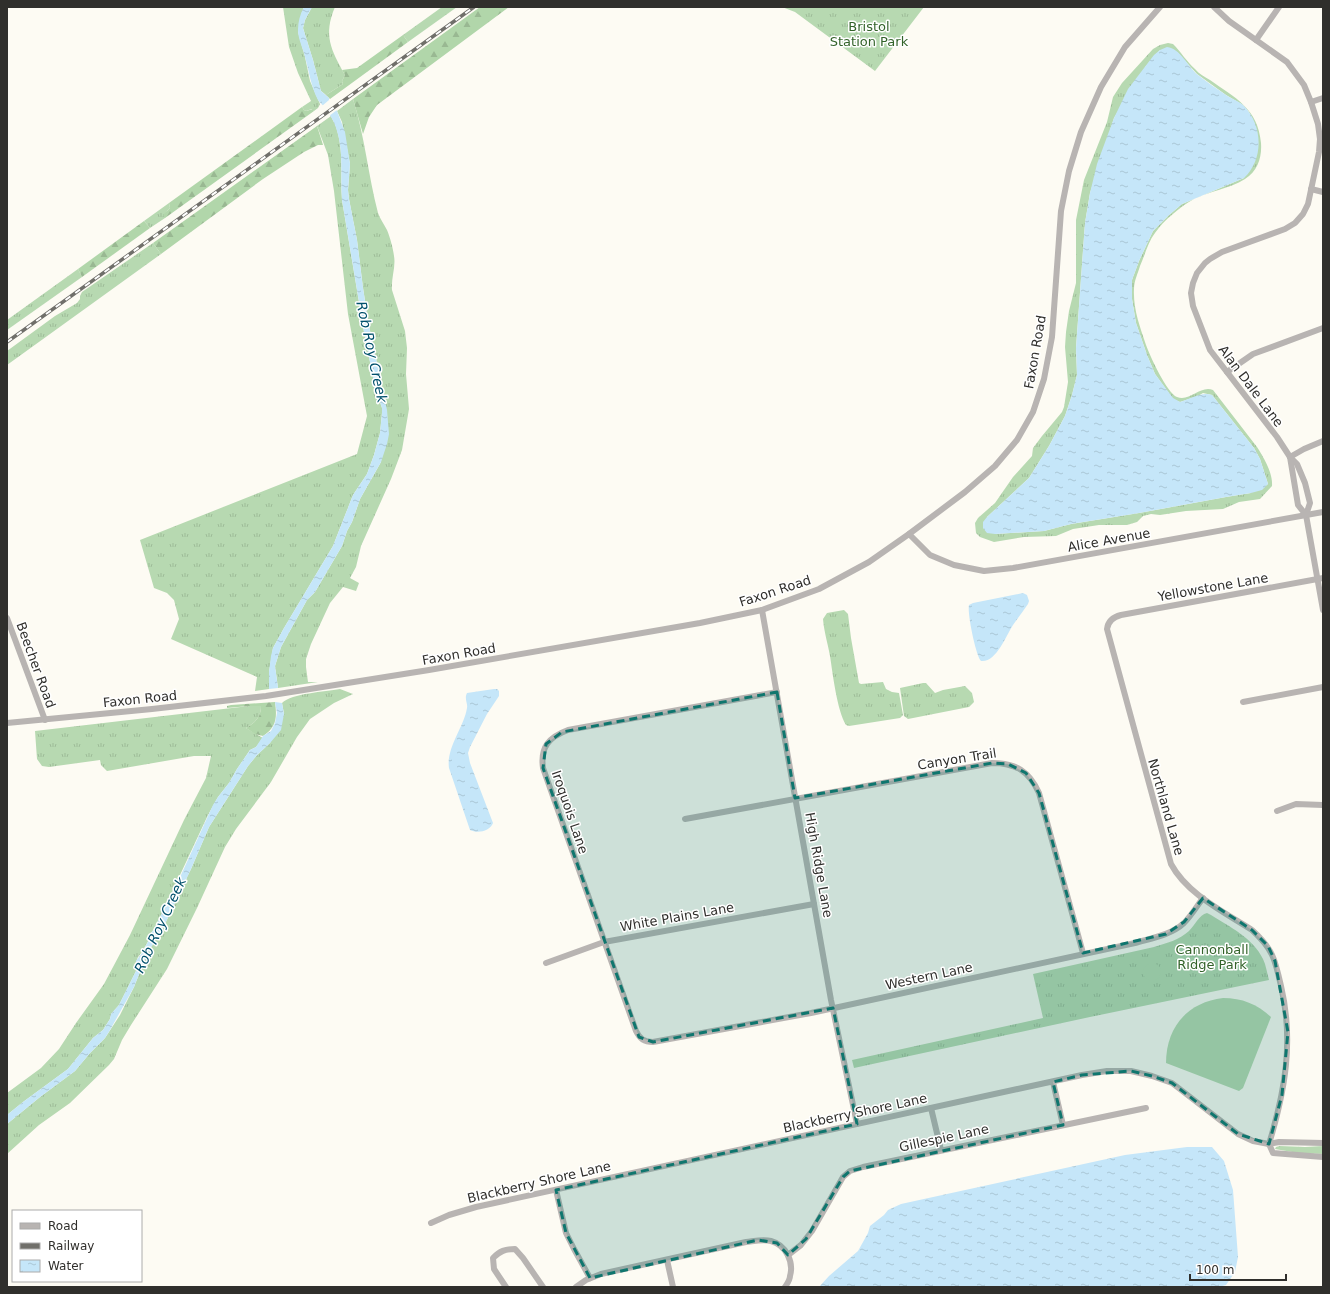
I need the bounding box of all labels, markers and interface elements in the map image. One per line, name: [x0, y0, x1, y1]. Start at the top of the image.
park label: Bristol Station Park: [830, 19, 909, 49]
water label: Rob Roy Creek: [353, 300, 391, 405]
street label: Faxon Road: [1021, 314, 1049, 390]
street label: Alan Dale Lane: [1216, 342, 1286, 430]
street label: Alice Avenue: [1066, 525, 1152, 555]
street label: Yellowstone Lane: [1156, 570, 1269, 604]
street label: Faxon Road: [737, 572, 813, 610]
street label: Beecher Road: [13, 620, 59, 710]
street label: Faxon Road: [421, 640, 497, 668]
street label: Faxon Road: [102, 688, 178, 710]
street label: Canyon Trail: [916, 745, 998, 773]
street label: Northland Lane: [1145, 757, 1187, 857]
street label: Iroquois Lane: [549, 768, 591, 856]
street label: High Ridge Lane: [802, 811, 836, 919]
water label: Rob Roy Creek: [131, 874, 190, 975]
street label: White Plains Lane: [619, 900, 735, 934]
park label: Cannonball Ridge Park: [1175, 942, 1249, 972]
street label: Western Lane: [884, 959, 974, 993]
street label: Blackberry Shore Lane: [782, 1090, 928, 1136]
street label: Gillespie Lane: [898, 1121, 990, 1155]
street label: Blackberry Shore Lane: [466, 1158, 612, 1206]
legend: [12, 1210, 142, 1282]
text: Road: [48, 1219, 78, 1233]
text: Railway: [48, 1239, 94, 1253]
scale bar: [1190, 1256, 1286, 1282]
text: Water: [48, 1259, 84, 1273]
text: 100 m: [1196, 1263, 1234, 1277]

